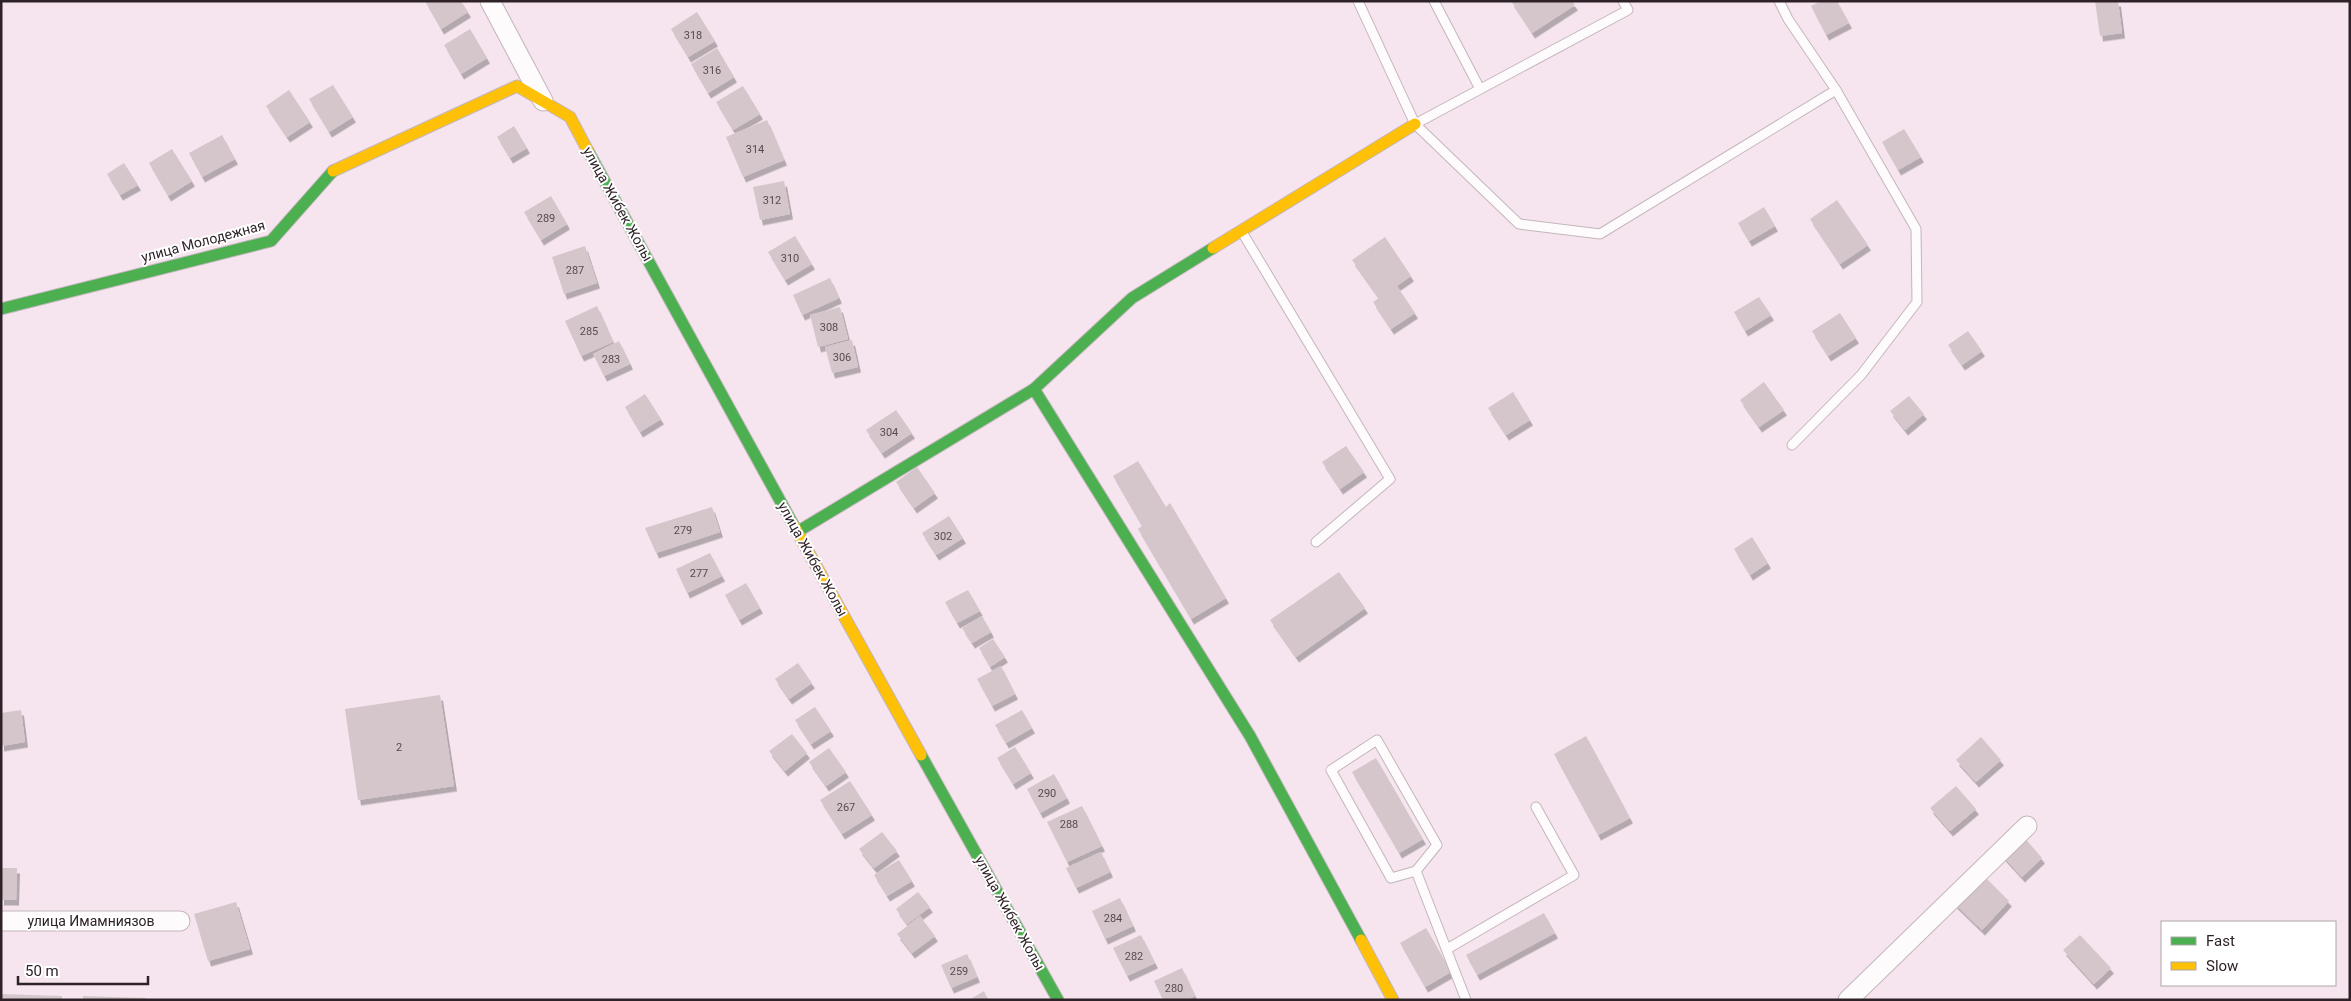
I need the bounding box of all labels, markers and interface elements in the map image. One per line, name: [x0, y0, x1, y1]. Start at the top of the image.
house number: 318: [684, 29, 702, 42]
house number: 316: [703, 64, 721, 77]
house number: 314: [746, 143, 764, 156]
street label: улица Жибек Жолы: [580, 144, 656, 264]
house number: 312: [763, 194, 781, 207]
house number: 289: [537, 212, 555, 225]
street label: улица Молодежная: [139, 217, 267, 265]
house number: 310: [781, 252, 799, 265]
house number: 287: [566, 264, 584, 277]
house number: 308: [820, 321, 838, 334]
house number: 285: [580, 325, 598, 338]
house number: 306: [833, 351, 851, 364]
house number: 283: [602, 353, 620, 366]
house number: 304: [880, 426, 898, 439]
street label: улица Жибек Жолы: [775, 499, 851, 619]
house number: 279: [674, 524, 692, 537]
house number: 302: [934, 530, 952, 543]
house number: 277: [690, 567, 708, 580]
house number: 2: [396, 741, 402, 754]
house number: 290: [1038, 787, 1056, 800]
house number: 267: [837, 801, 855, 814]
house number: 288: [1060, 818, 1078, 831]
street label: улица Жибек Жолы: [972, 853, 1048, 973]
house number: 284: [1104, 912, 1122, 925]
street label: улица Имамниязов: [27, 913, 155, 929]
legend: [2161, 921, 2336, 986]
text: Fast: [2206, 932, 2235, 950]
house number: 282: [1125, 950, 1143, 963]
scale bar: [18, 954, 148, 986]
text: Slow: [2206, 957, 2238, 975]
text: 50 m: [25, 962, 59, 980]
house number: 259: [950, 965, 968, 978]
house number: 280: [1165, 982, 1183, 995]

